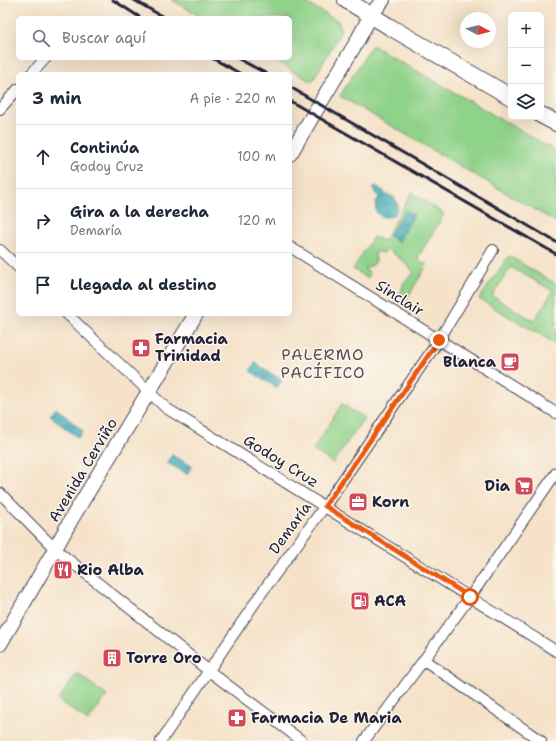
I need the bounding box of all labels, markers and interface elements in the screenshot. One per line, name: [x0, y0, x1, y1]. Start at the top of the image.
north arrow: [460, 12, 496, 48]
map controls: [508, 12, 544, 120]
button: +: [508, 12, 544, 48]
search box: [16, 16, 292, 60]
icon: search: [30, 27, 52, 49]
text: Buscar aquí: [62, 28, 146, 48]
button: −: [508, 48, 544, 84]
button: layers: [508, 84, 544, 120]
text: 3 min: [32, 87, 82, 109]
text: A pie · 220 m: [190, 90, 276, 107]
text: Continúa: [70, 138, 139, 158]
icon: ahead: [32, 146, 54, 168]
text: 100 m: [237, 148, 276, 165]
text: Godoy Cruz: [70, 158, 144, 175]
text: Gira a la derecha: [70, 202, 209, 222]
icon: right: [32, 210, 54, 232]
text: 120 m: [238, 212, 276, 229]
text: Demaría: [70, 222, 122, 239]
icon: arrive: [32, 274, 54, 296]
text: Llegada al destino: [70, 275, 217, 295]
street label: Sinclair: [372, 275, 428, 321]
place label: Farmacia Trinidad: [155, 329, 229, 366]
route end: [430, 331, 448, 349]
pharmacy icon: Farmacia Trinidad: [130, 337, 152, 359]
district label: PALERMO PACÍFICO: [281, 344, 365, 383]
cafe icon: Blanca: [499, 351, 521, 373]
place label: Blanca: [443, 352, 497, 372]
street label: Avenida Cerviño: [44, 414, 122, 526]
street label: Godoy Cruz: [240, 430, 322, 492]
supermarket icon: Dia: [513, 475, 535, 497]
place label: Dia: [485, 476, 511, 496]
office icon: Korn: [347, 491, 369, 513]
place label: Korn: [372, 492, 409, 512]
street label: Demaría: [264, 497, 316, 558]
restaurant icon: Rio Alba: [52, 559, 74, 581]
place label: Rio Alba: [77, 560, 145, 580]
route start: [461, 588, 479, 606]
fuel station icon: ACA: [349, 590, 371, 612]
place label: ACA: [374, 591, 406, 611]
building icon: Torre Oro: [101, 647, 123, 669]
place label: Torre Oro: [126, 648, 202, 668]
pharmacy icon: Farmacia De Maria: [226, 707, 248, 729]
place label: Farmacia De Maria: [251, 708, 402, 728]

